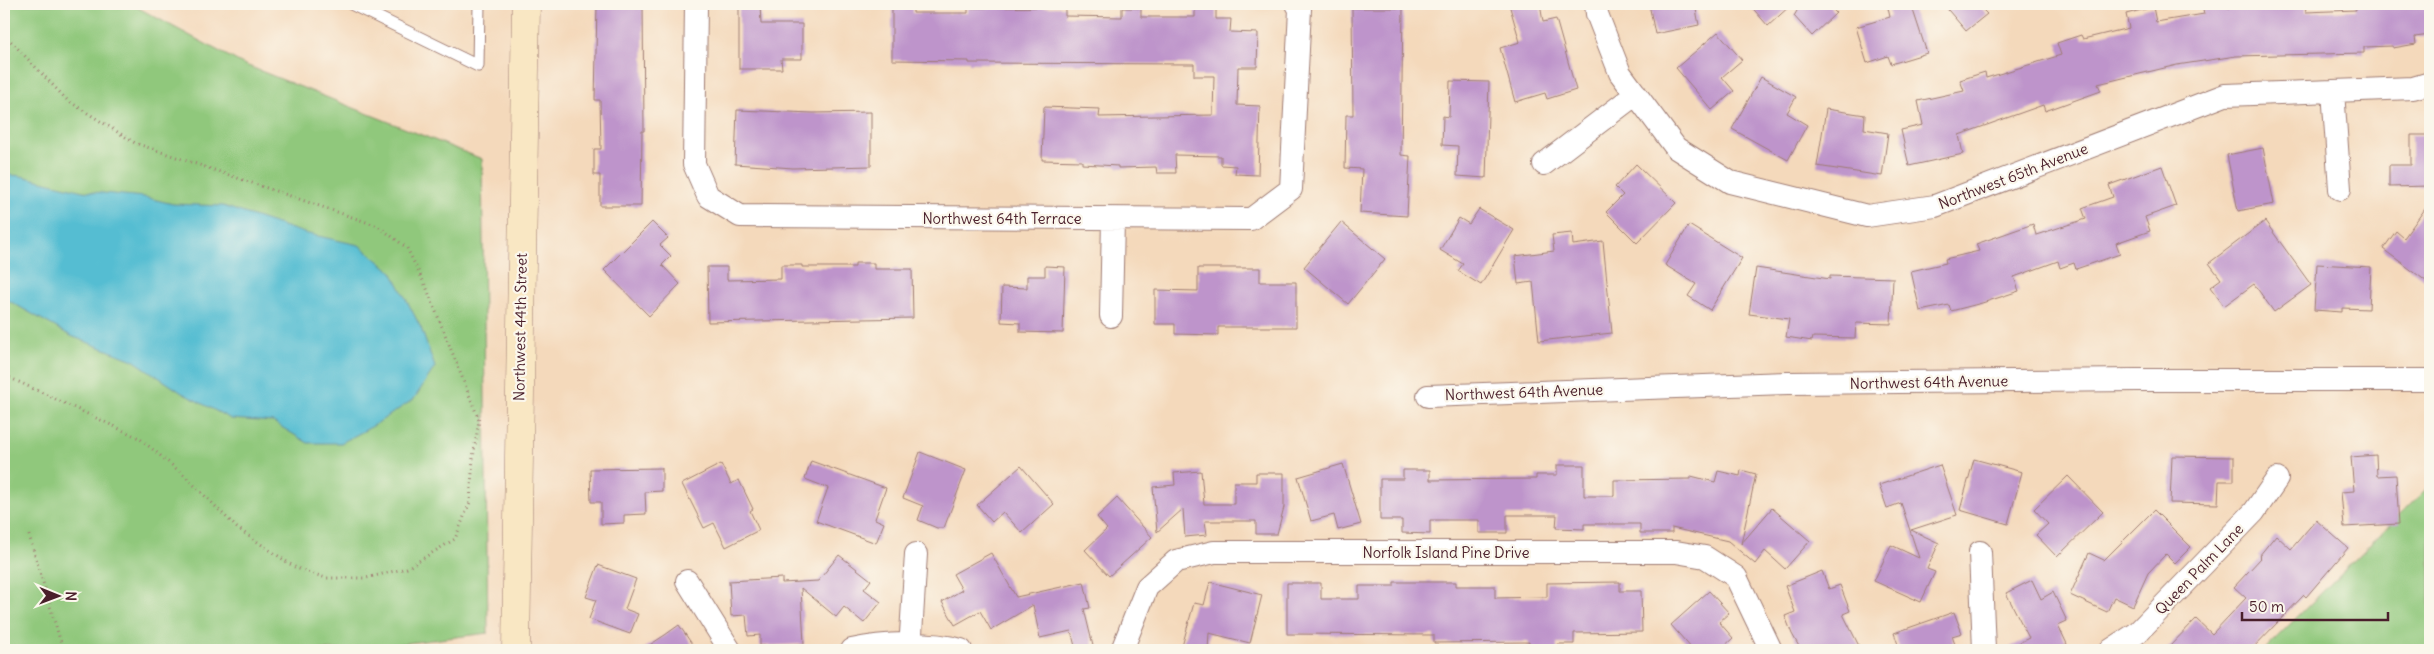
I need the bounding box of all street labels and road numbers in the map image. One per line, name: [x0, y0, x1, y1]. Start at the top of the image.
street label: Northwest 65th Avenue: [1936, 139, 2090, 213]
street label: Northwest 64th Terrace: [922, 209, 1082, 228]
street label: Northwest 44th Street: [509, 253, 531, 401]
street label: Northwest 64th Avenue: [1850, 371, 2008, 393]
street label: Northwest 64th Avenue: [1444, 380, 1604, 404]
street label: Queen Palm Lane: [2151, 520, 2247, 618]
street label: Norfolk Island Pine Drive: [1362, 543, 1530, 562]

